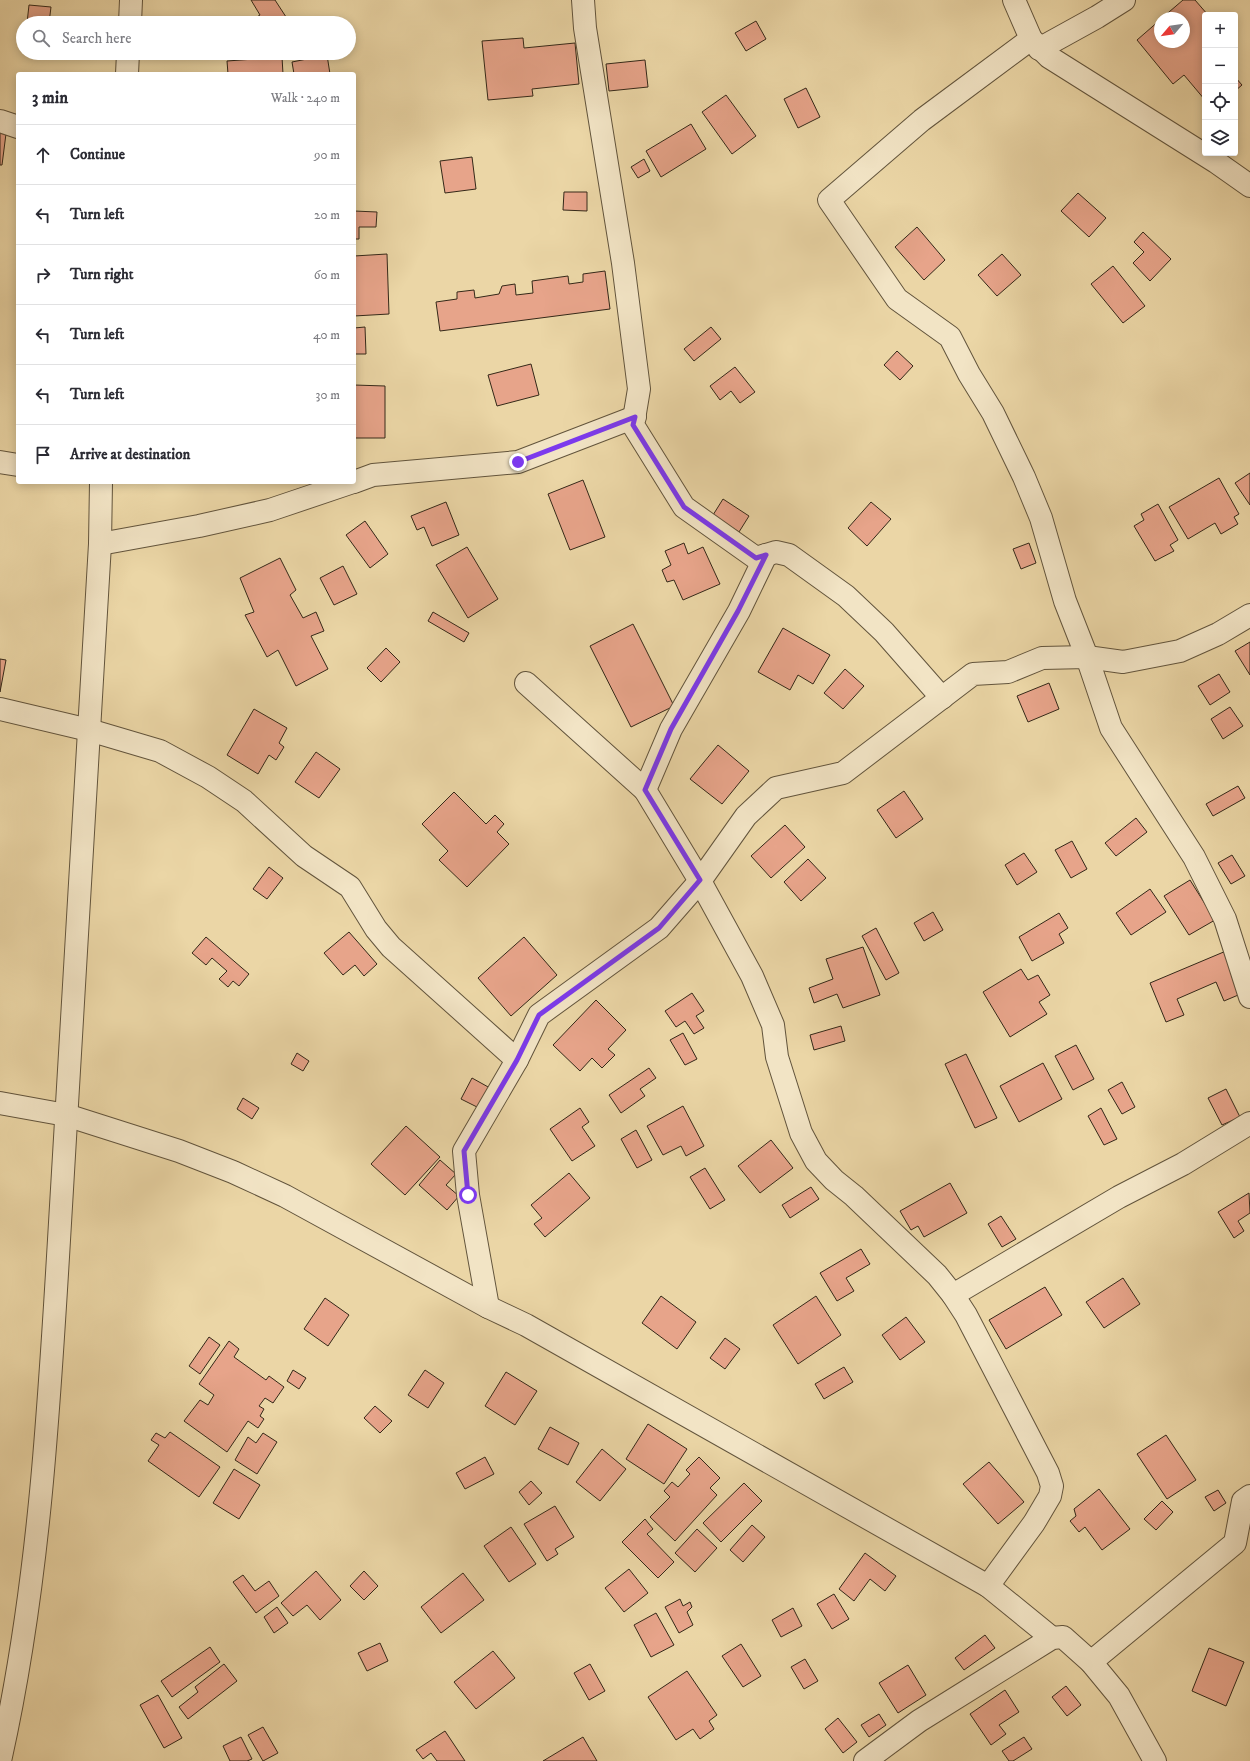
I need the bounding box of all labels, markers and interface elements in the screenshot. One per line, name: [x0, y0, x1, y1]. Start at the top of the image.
north arrow: [1154, 12, 1190, 48]
map controls: [1202, 12, 1238, 156]
button: +: [1202, 12, 1238, 48]
search box: [16, 16, 356, 60]
icon: search: [30, 27, 52, 49]
text: Search here: [62, 29, 131, 48]
button: −: [1202, 48, 1238, 84]
button: locate: [1202, 84, 1238, 120]
text: 3 min: [32, 87, 68, 109]
text: Walk · 240 m: [271, 90, 340, 106]
button: layers: [1202, 120, 1238, 156]
icon: ahead: [32, 144, 54, 166]
text: Continue: [70, 145, 125, 164]
text: 90 m: [314, 147, 340, 163]
icon: left: [32, 204, 54, 226]
text: Turn left: [70, 205, 124, 224]
text: 20 m: [314, 207, 340, 223]
icon: right: [32, 264, 54, 286]
text: Turn right: [70, 265, 133, 284]
text: 60 m: [314, 267, 340, 283]
icon: left: [32, 324, 54, 346]
text: Turn left: [70, 325, 124, 344]
text: 40 m: [313, 327, 340, 343]
icon: left: [32, 384, 54, 406]
text: Turn left: [70, 385, 124, 404]
text: 30 m: [316, 387, 340, 403]
icon: arrive: [32, 444, 54, 466]
text: Arrive at destination: [70, 445, 190, 464]
route end: [509, 453, 527, 471]
route start: [459, 1186, 477, 1204]

